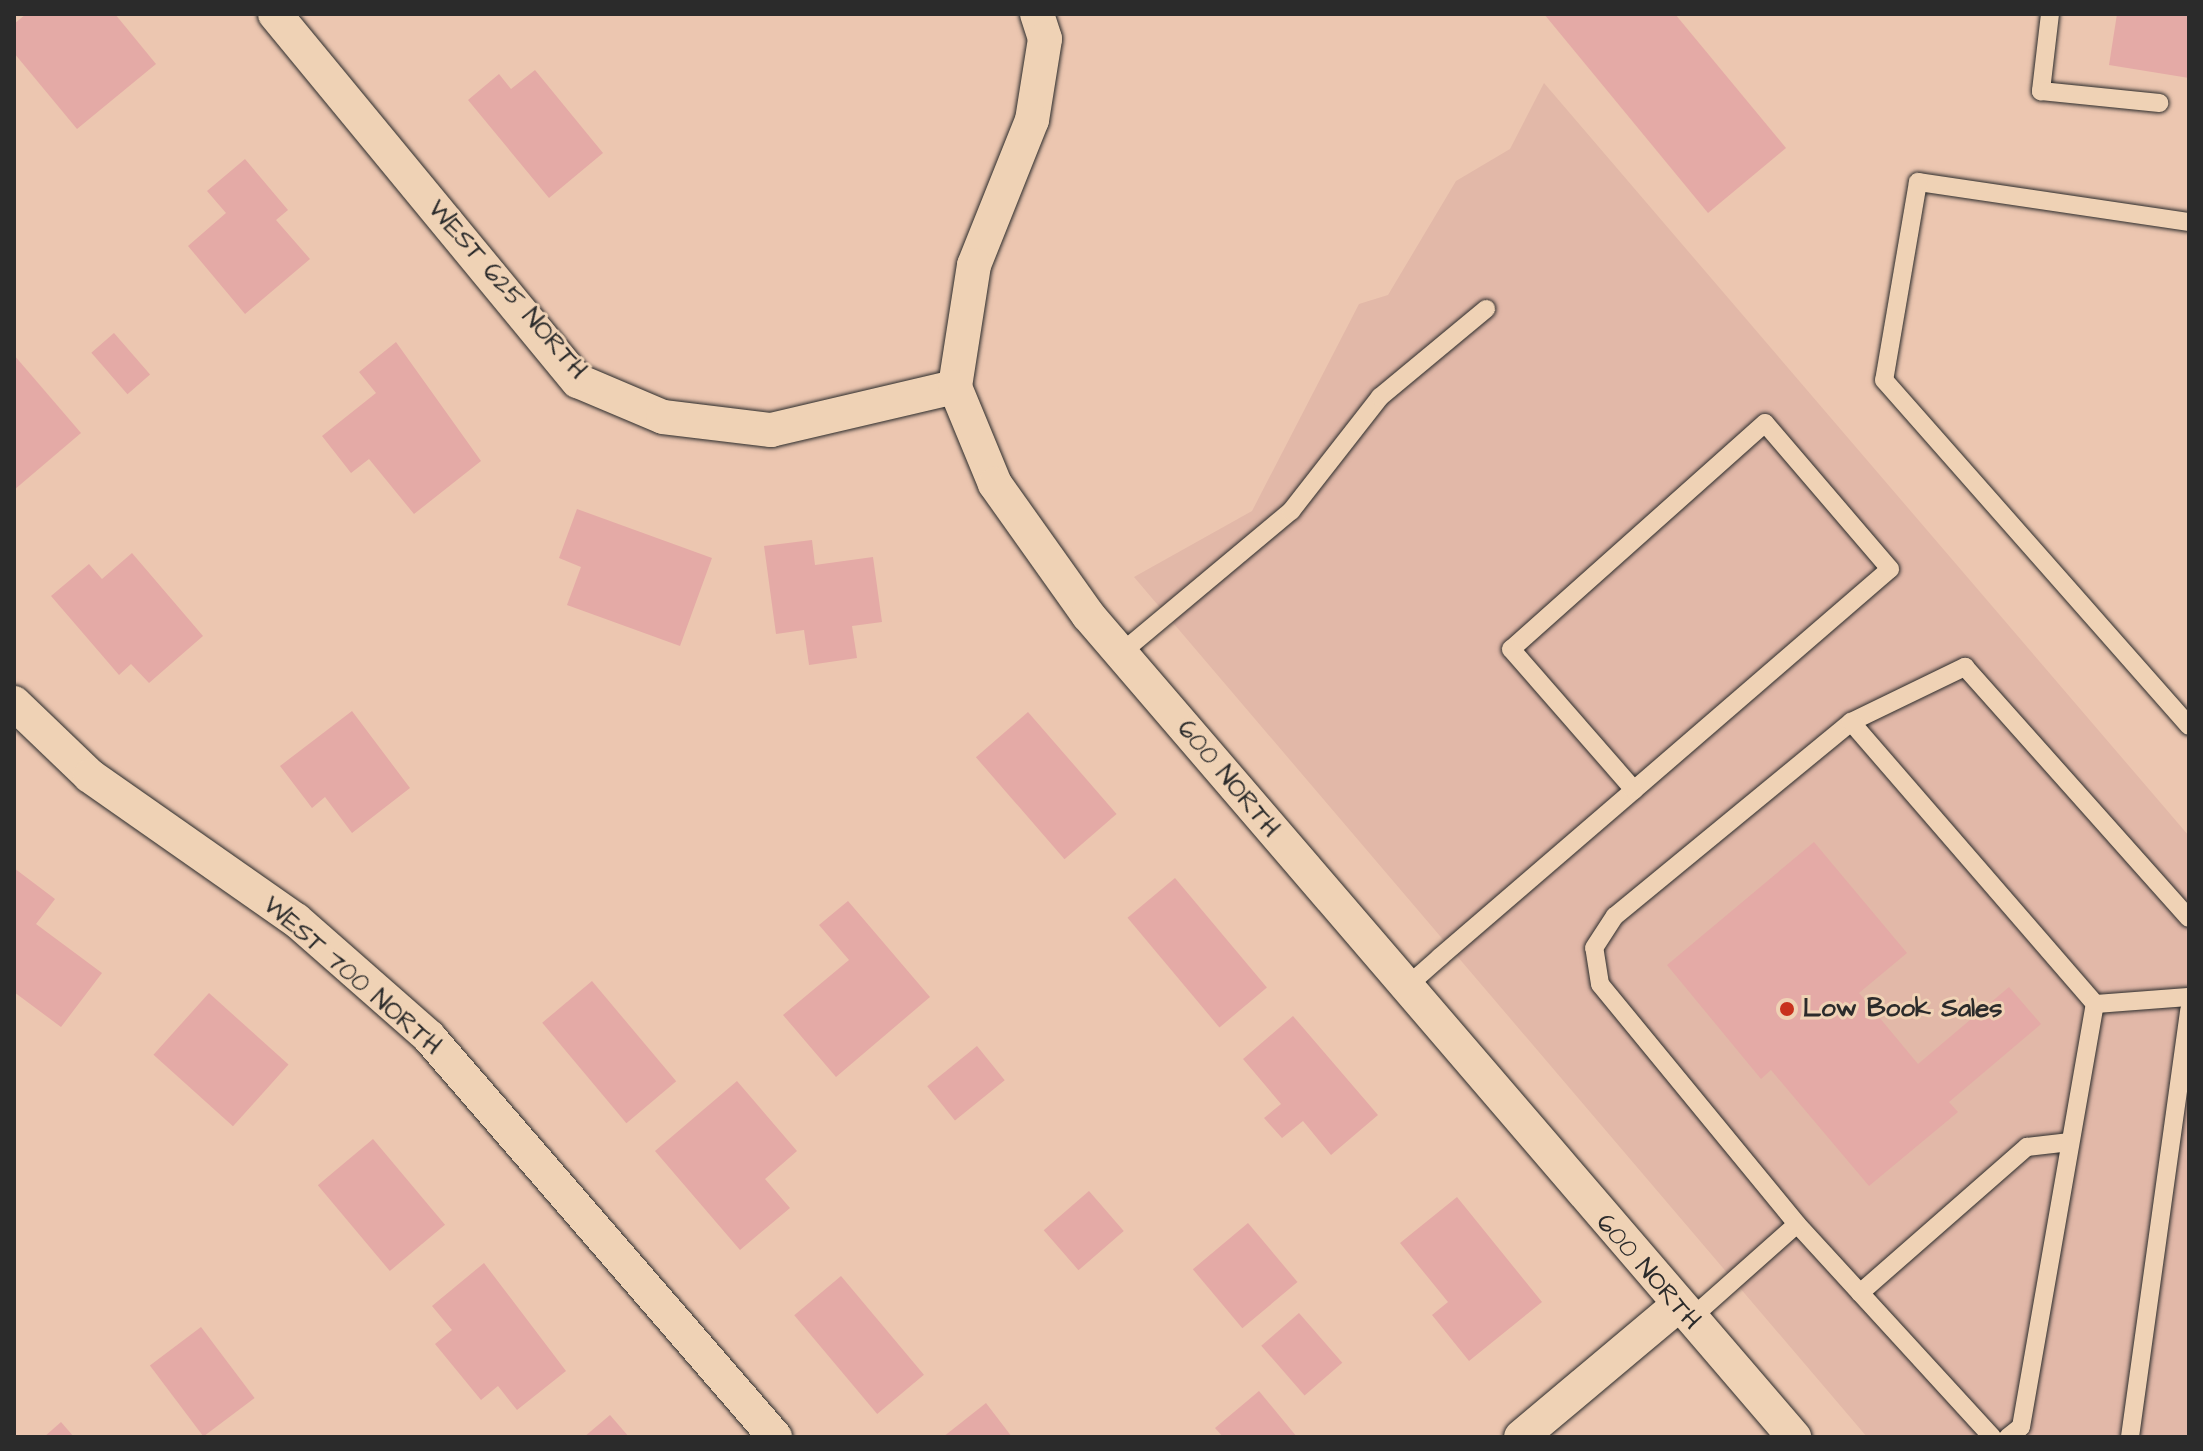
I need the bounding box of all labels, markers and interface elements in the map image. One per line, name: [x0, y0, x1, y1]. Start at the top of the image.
street label: WEST 625 NORTH: [421, 194, 593, 386]
street label: 600 NORTH: [1170, 714, 1286, 844]
street label: WEST 700 NORTH: [256, 890, 448, 1062]
place label: Low Book Sales: [1803, 993, 2002, 1025]
marker: Low Book Sales: [1778, 1000, 1796, 1018]
street label: 600 NORTH: [1589, 1208, 1707, 1336]

